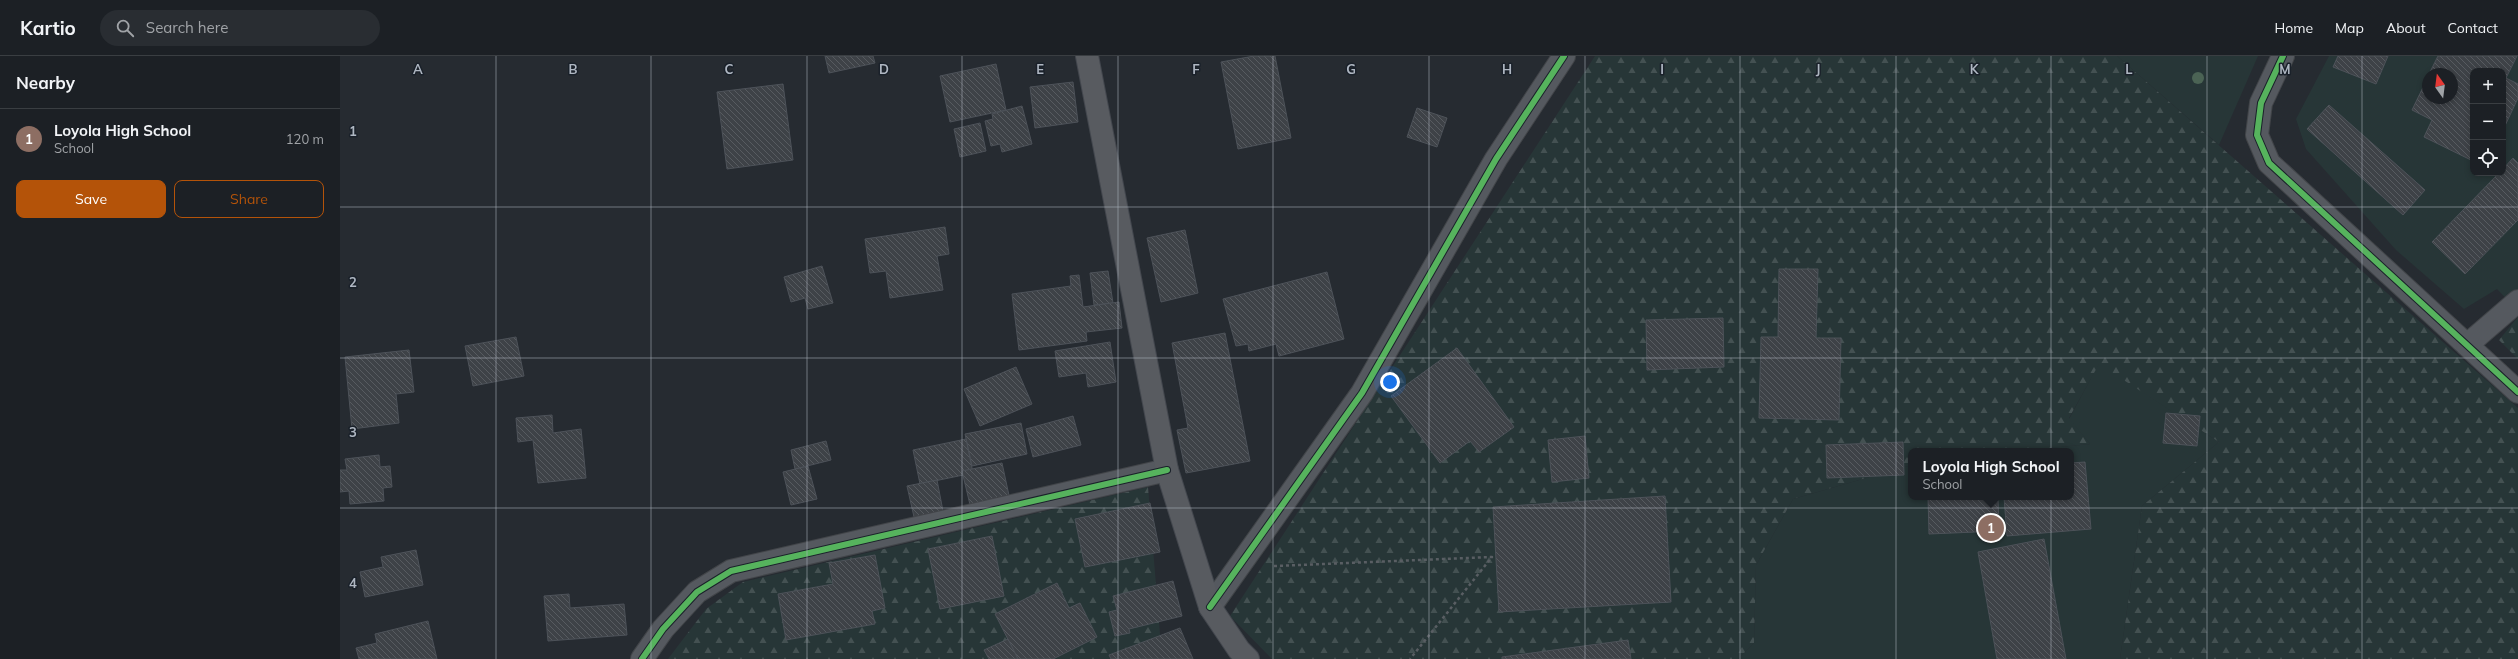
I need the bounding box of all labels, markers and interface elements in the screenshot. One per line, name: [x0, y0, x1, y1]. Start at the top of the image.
search box: [100, 10, 380, 46]
text: Kartio: [20, 16, 76, 40]
icon: search: [114, 17, 136, 39]
text: Search here: [146, 18, 228, 37]
text: Home: [2274, 19, 2313, 37]
text: Map: [2335, 19, 2364, 37]
text: About: [2386, 19, 2426, 37]
text: Contact: [2448, 19, 2498, 37]
text: A: [413, 61, 423, 77]
text: B: [569, 61, 578, 77]
text: C: [725, 61, 734, 77]
text: D: [879, 61, 889, 77]
text: E: [1036, 61, 1044, 77]
text: F: [1192, 61, 1200, 77]
text: G: [1346, 61, 1356, 77]
text: H: [1502, 61, 1512, 77]
text: I: [1660, 61, 1664, 77]
text: J: [1816, 61, 1820, 77]
text: K: [1970, 61, 1980, 77]
text: L: [2125, 61, 2133, 77]
text: M: [2279, 61, 2291, 77]
north arrow: [2422, 68, 2458, 104]
map controls: [2470, 68, 2506, 176]
button: +: [2470, 68, 2506, 104]
text: Nearby: [16, 72, 75, 93]
button: −: [2470, 104, 2506, 140]
text: Loyola High School: [54, 121, 191, 140]
text: 1: [349, 123, 357, 139]
text: 1: [25, 131, 33, 147]
text: 120 m: [286, 131, 324, 147]
text: School: [54, 140, 94, 156]
button: locate: [2470, 140, 2506, 176]
button: Save: [16, 180, 166, 218]
button: Share: [174, 180, 324, 218]
text: 2: [349, 274, 357, 290]
your location: [1380, 372, 1400, 392]
text: 3: [349, 424, 357, 440]
popup: [1908, 448, 2074, 500]
text: Loyola High School: [1922, 457, 2060, 476]
text: School: [1922, 476, 1962, 492]
pin: 1: [1978, 513, 2004, 543]
text: 4: [349, 575, 357, 591]

